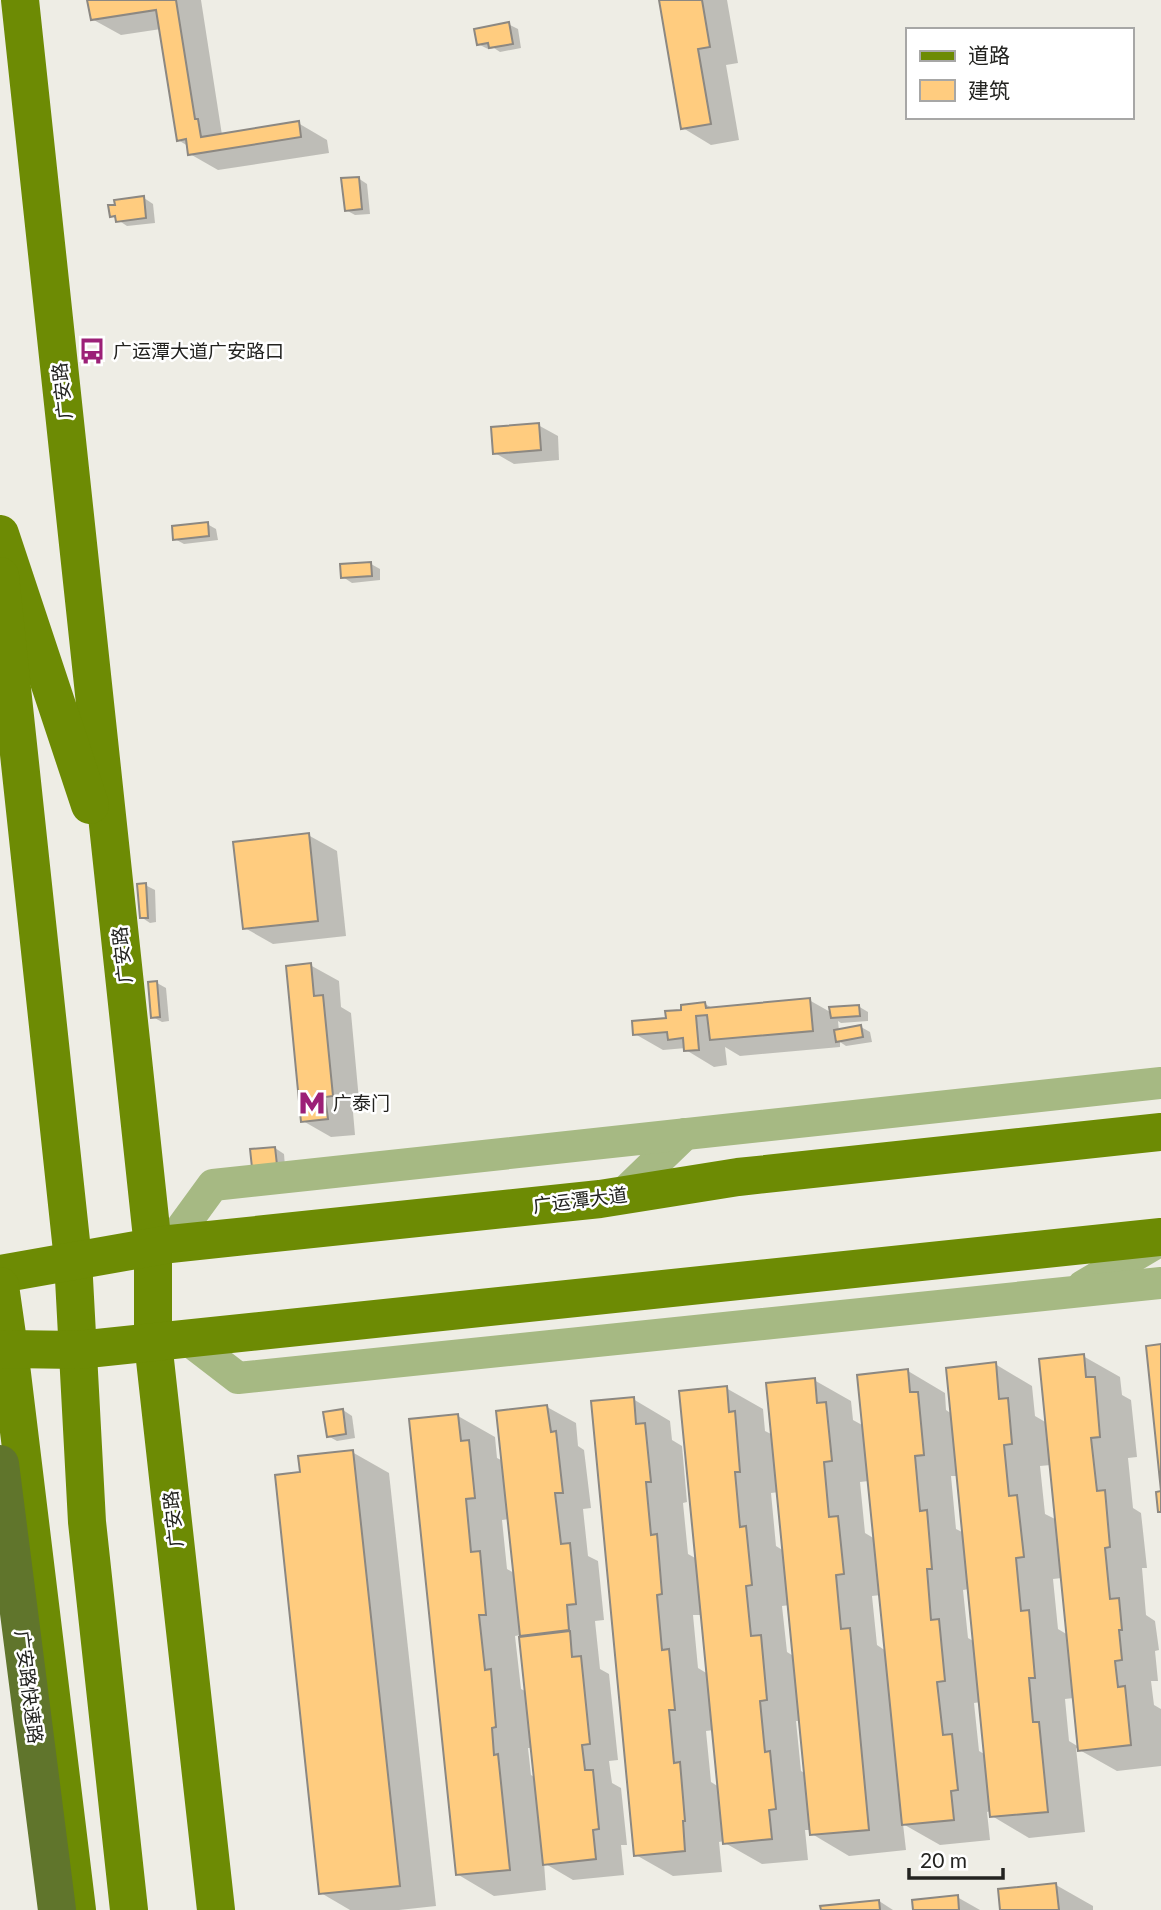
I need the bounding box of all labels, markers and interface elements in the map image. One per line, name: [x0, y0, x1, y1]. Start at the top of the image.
legend: [906, 28, 1133, 119]
text: 道路: [968, 42, 1010, 67]
text: 建筑: [968, 77, 1010, 102]
bus stop icon: 广运潭大道广安路口: [77, 336, 107, 366]
place label: 广运潭大道广安路口: [113, 339, 284, 362]
street label: 广安路: [47, 361, 76, 421]
street label: 广安路: [107, 925, 136, 985]
metro station icon: 广泰门: [297, 1088, 327, 1118]
place label: 广泰门: [333, 1091, 390, 1114]
street label: 广运潭大道: [531, 1182, 628, 1217]
street label: 广安路: [158, 1489, 187, 1549]
street label: 广安路快速路: [11, 1629, 48, 1745]
scale bar: [909, 1836, 1004, 1880]
text: 20 m: [920, 1847, 967, 1872]

